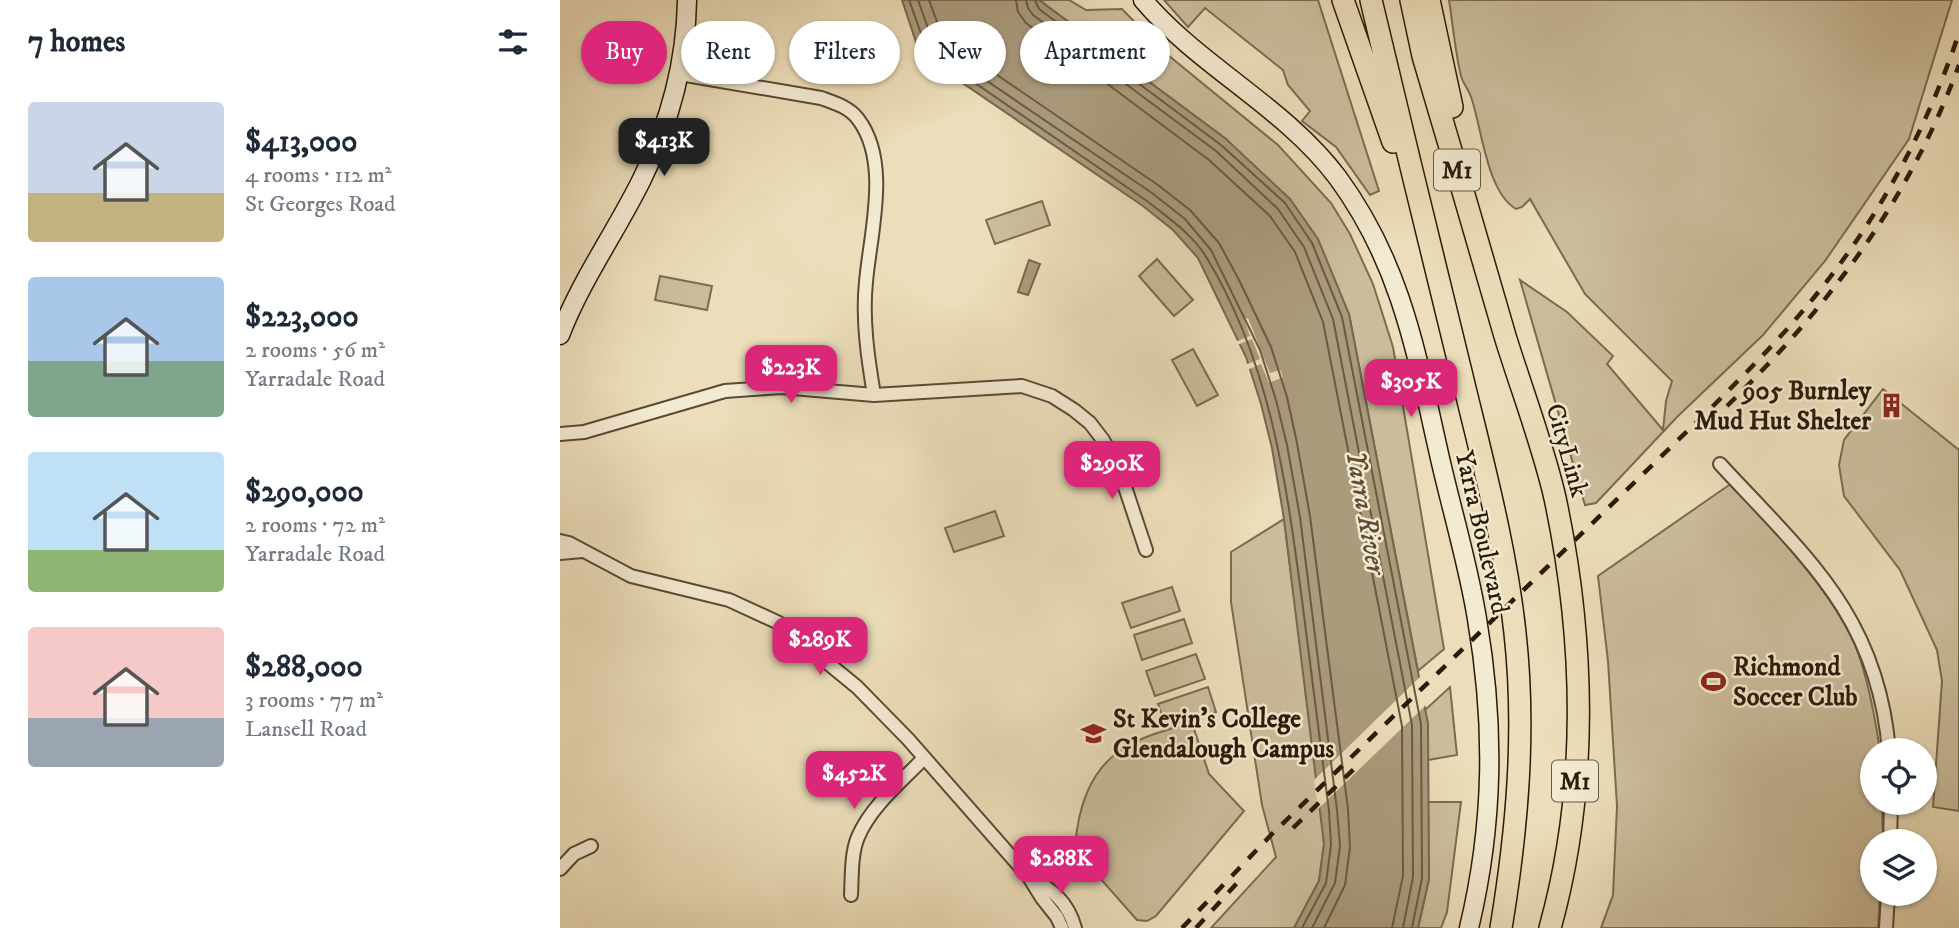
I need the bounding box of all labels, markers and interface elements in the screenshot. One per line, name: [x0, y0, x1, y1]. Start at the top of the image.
chip: Buy: [581, 21, 667, 84]
chip: Rent: [681, 21, 775, 84]
chip: Filters: [789, 21, 900, 84]
chip: New: [914, 21, 1006, 84]
chip: Apartment: [1020, 21, 1170, 84]
icon: filters: [494, 23, 532, 61]
text: 7 homes: [28, 24, 125, 61]
pin: $413K: [615, 118, 713, 178]
text: $413,000: [245, 124, 357, 161]
text: $413K: [635, 126, 693, 155]
icon: home: [84, 130, 168, 214]
road number: M1: [1434, 150, 1480, 190]
text: 4 rooms · 112 m²: [245, 161, 392, 190]
text: St Georges Road: [245, 190, 396, 219]
text: $223,000: [245, 299, 359, 336]
icon: home: [84, 305, 168, 389]
text: 2 rooms · 56 m²: [245, 336, 385, 365]
pin: $223K: [742, 346, 840, 405]
text: $223K: [761, 353, 821, 382]
pin: $305K: [1362, 360, 1460, 419]
text: Yarradale Road: [245, 365, 385, 394]
text: $305K: [1380, 367, 1442, 396]
place label: 905 Burnley Mud Hut Shelter: [1694, 375, 1872, 438]
building icon: 905 Burnley Mud Hut Shelter: [1877, 391, 1905, 419]
street label: CityLink: [1537, 400, 1596, 501]
pin: $290K: [1063, 442, 1161, 501]
street label: Yarra Boulevard: [1447, 447, 1516, 617]
water label: Yarra River: [1337, 448, 1394, 579]
text: $290K: [1080, 449, 1144, 478]
text: $290,000: [245, 474, 364, 511]
icon: home: [84, 480, 168, 564]
text: 2 rooms · 72 m²: [245, 511, 385, 540]
text: Yarradale Road: [245, 540, 385, 569]
pin: $289K: [771, 618, 869, 677]
text: $289K: [789, 625, 852, 654]
text: $288,000: [245, 649, 363, 686]
place label: Richmond Soccer Club: [1733, 651, 1857, 714]
icon: home: [84, 655, 168, 739]
sports icon: Richmond Soccer Club: [1699, 667, 1727, 695]
text: 3 rooms · 77 m²: [245, 686, 383, 715]
place label: St Kevin's College Glendalough Campus: [1113, 703, 1334, 766]
text: Lansell Road: [245, 715, 367, 744]
school or university icon: St Kevin's College Glendalough Campus: [1079, 719, 1107, 747]
map controls: [1860, 738, 1937, 906]
button: locate: [1860, 738, 1937, 815]
pin: $452K: [805, 752, 903, 811]
text: $452K: [822, 759, 886, 788]
road number: M1: [1552, 760, 1598, 802]
button: layers: [1860, 829, 1937, 906]
pin: $288K: [1012, 836, 1110, 896]
text: $288K: [1029, 844, 1093, 873]

